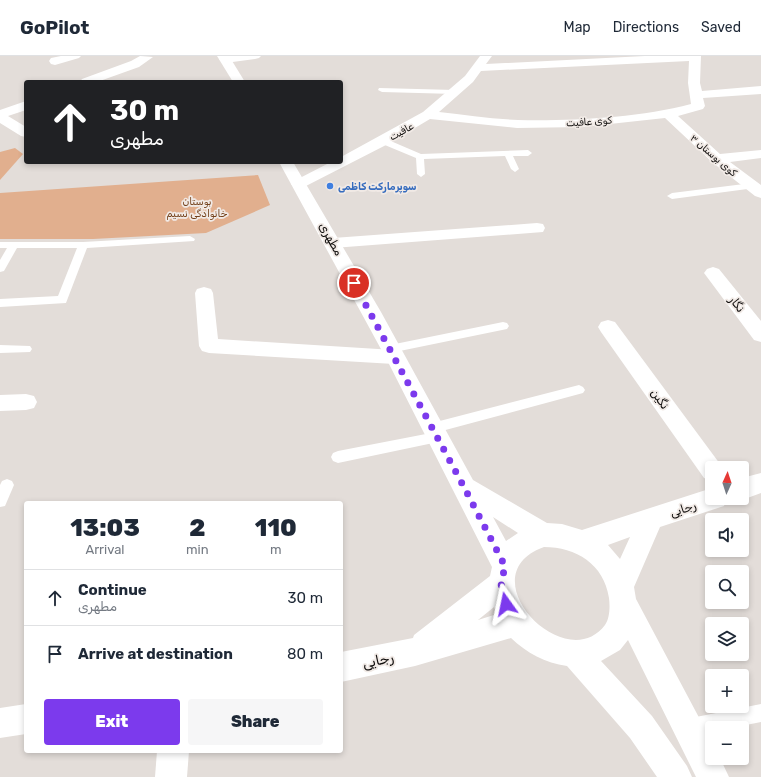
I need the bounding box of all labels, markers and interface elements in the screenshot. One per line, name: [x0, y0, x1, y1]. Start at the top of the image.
text: GoPilot: [20, 16, 89, 39]
text: Map: [564, 19, 591, 36]
text: Directions: [613, 19, 679, 36]
text: Saved: [701, 19, 741, 36]
text: 30 m: [110, 94, 179, 127]
icon: ahead: [44, 96, 96, 148]
street label: کوی عافیت: [566, 114, 613, 130]
street label: عافیت: [387, 120, 416, 143]
text: مطهری: [110, 128, 164, 150]
street label: کوی بوستان ۳: [688, 132, 740, 180]
marker: سوپرمارکت کاظمی: [325, 181, 335, 191]
place label: سوپرمارکت کاظمی: [338, 181, 416, 194]
park label: بوستان خانوادگی نسیم: [167, 196, 227, 220]
street label: مطهری: [315, 220, 346, 259]
pin: [337, 266, 371, 300]
icon: arrive: [343, 272, 365, 294]
street label: نگار: [725, 292, 748, 316]
street label: نگین: [648, 386, 672, 412]
north arrow: [705, 461, 749, 505]
map controls: [705, 461, 749, 765]
street label: رجایی: [668, 498, 698, 521]
button: sound: [705, 513, 749, 557]
text: 13:03: [70, 514, 140, 542]
text: 2: [189, 514, 205, 542]
text: 110: [255, 514, 297, 542]
text: Arrival: [85, 542, 124, 557]
text: min: [186, 542, 209, 557]
text: m: [270, 542, 282, 557]
button: search: [705, 565, 749, 609]
text: Continue: [78, 581, 147, 599]
position arrow: [485, 583, 527, 625]
icon: ahead: [44, 587, 66, 609]
text: 30 m: [287, 589, 323, 607]
text: مطهری: [78, 599, 117, 614]
button: layers: [705, 617, 749, 661]
icon: arrive: [44, 643, 66, 665]
text: Arrive at destination: [78, 645, 233, 663]
text: 80 m: [287, 645, 323, 663]
street label: رجایی: [361, 649, 395, 672]
button: +: [705, 669, 749, 713]
button: Exit: [44, 699, 180, 745]
button: Share: [188, 699, 323, 745]
button: −: [705, 721, 749, 765]

